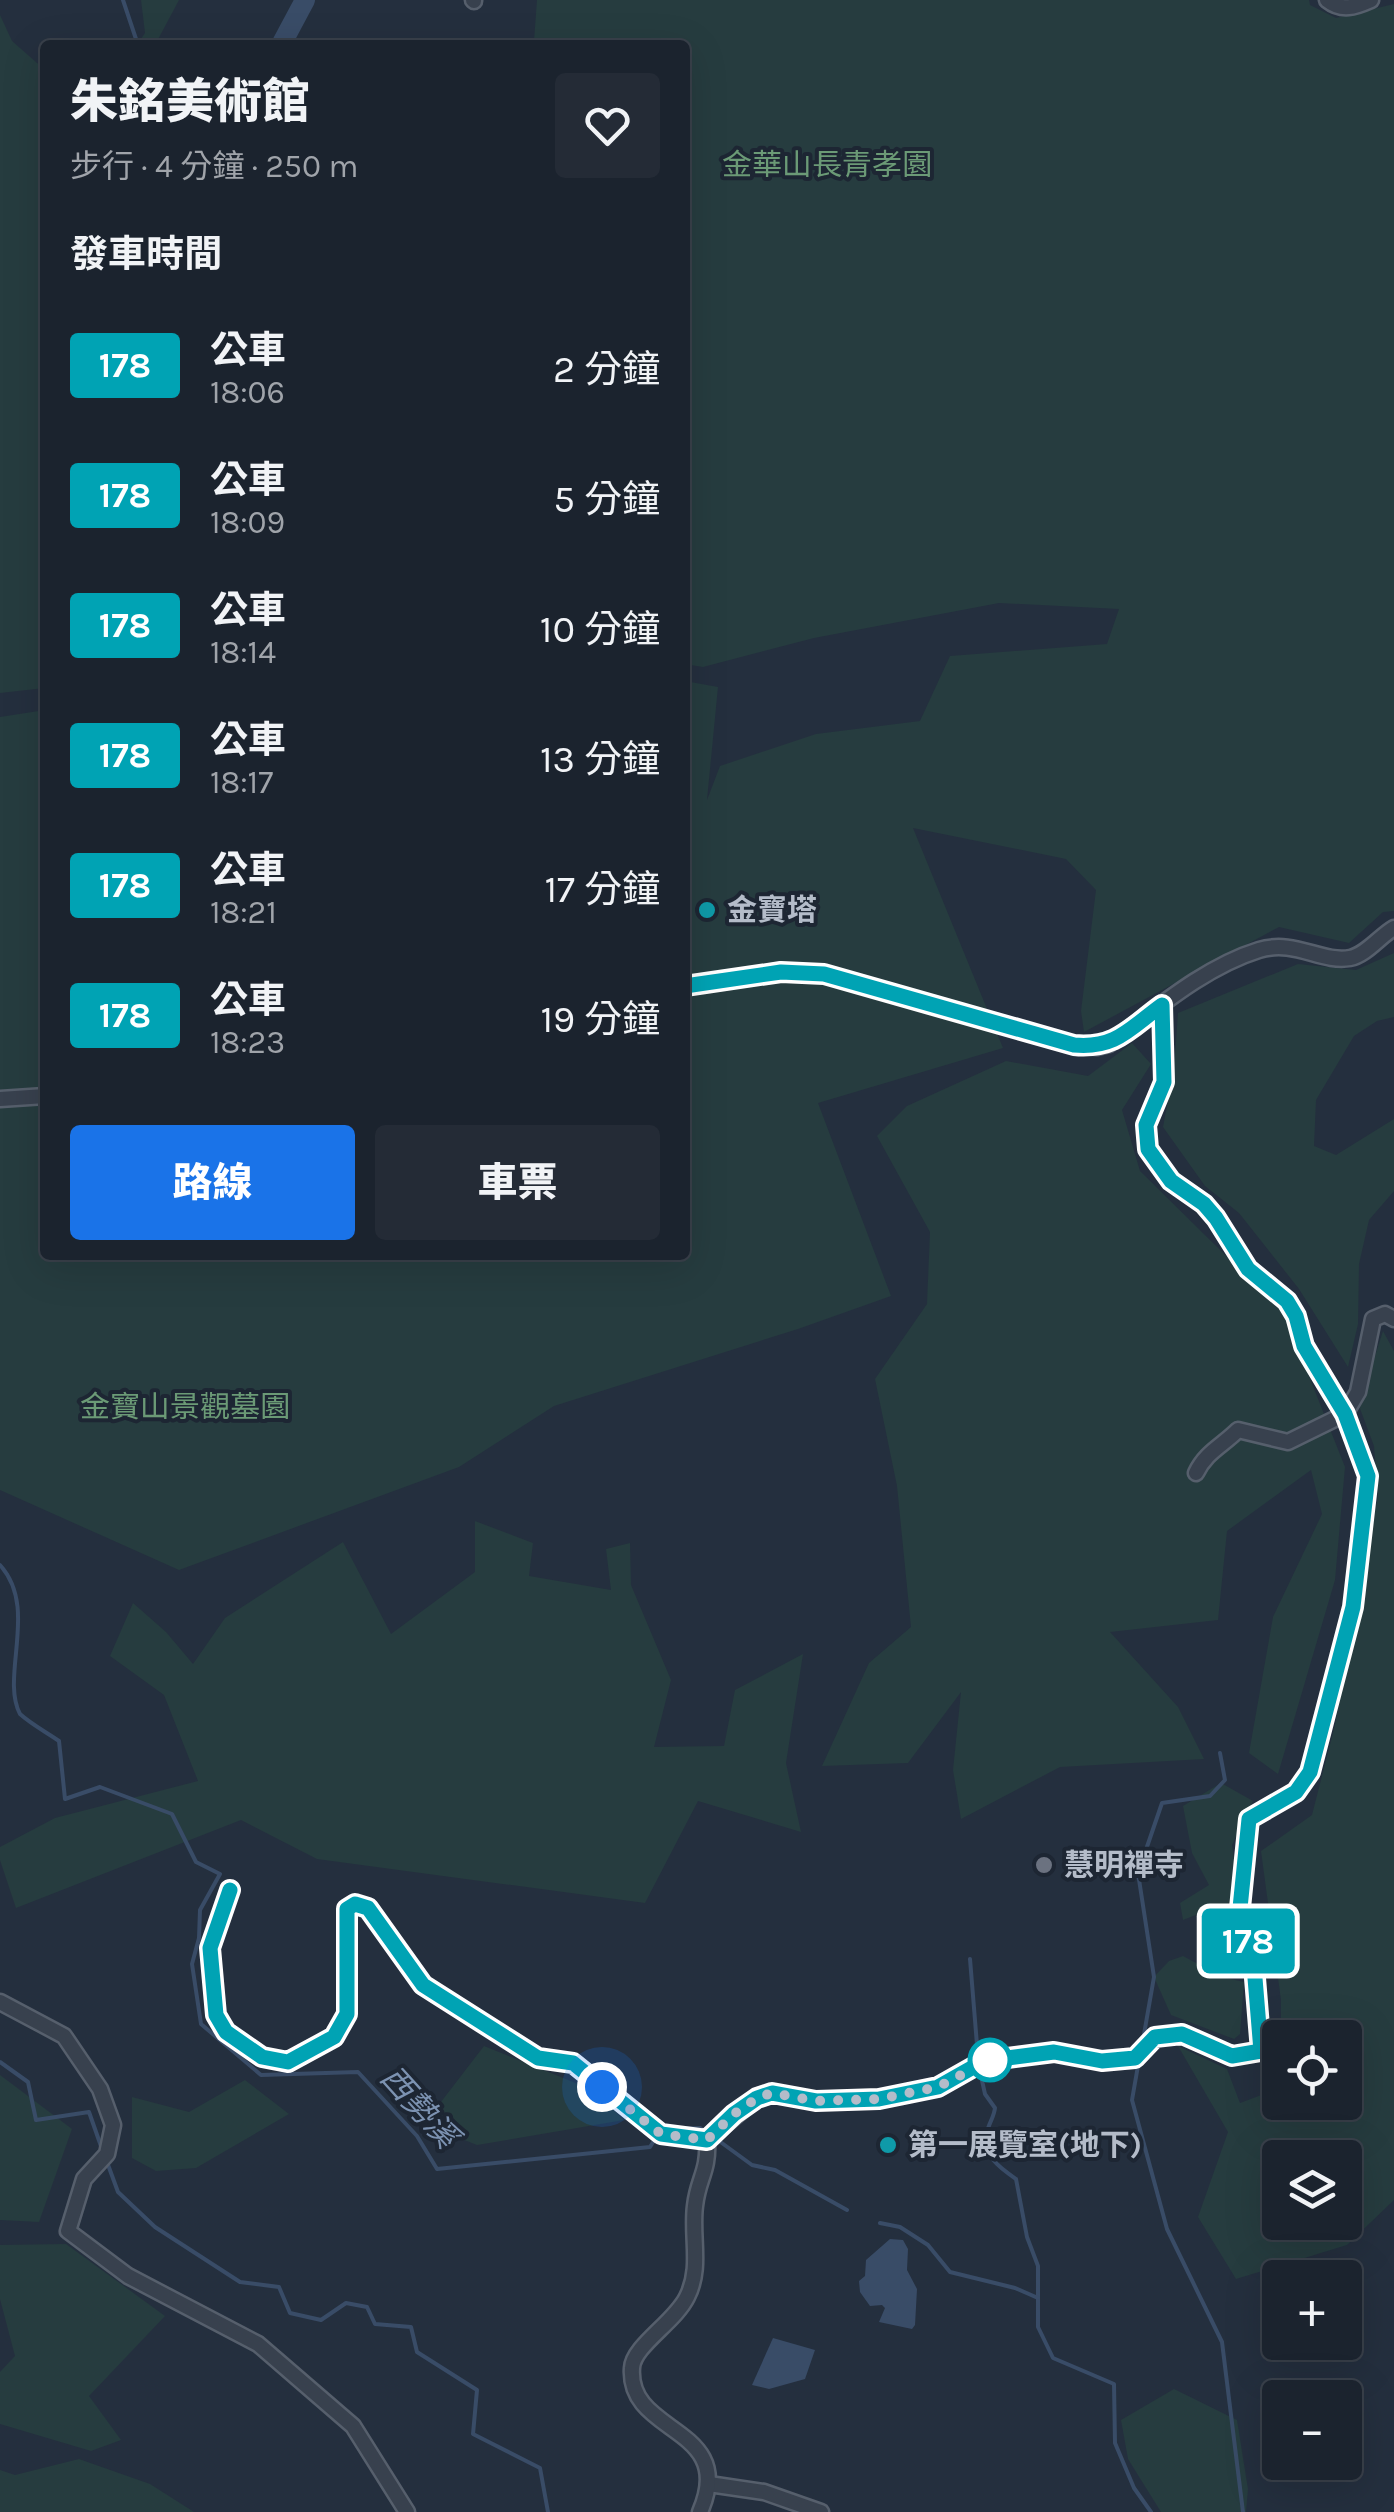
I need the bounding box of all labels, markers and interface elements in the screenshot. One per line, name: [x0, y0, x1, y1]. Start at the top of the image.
button: heart: [555, 73, 660, 178]
text: 朱銘美術館: [70, 74, 310, 130]
park label: 金華山長青孝園: [722, 147, 932, 183]
text: 步行 · 4 分鐘 · 250 m: [70, 148, 358, 185]
text: 發車時間: [70, 232, 222, 277]
text: 公車: [210, 328, 286, 373]
text: 178: [99, 345, 151, 386]
text: 2 分鐘: [553, 347, 660, 392]
text: 18:06: [210, 374, 285, 411]
text: 公車: [210, 458, 286, 503]
text: 178: [99, 475, 151, 516]
text: 5 分鐘: [554, 477, 660, 522]
text: 18:09: [210, 504, 285, 541]
text: 公車: [210, 588, 286, 633]
text: 178: [99, 605, 151, 646]
text: 10 分鐘: [540, 607, 660, 652]
text: 18:14: [210, 634, 276, 671]
text: 公車: [210, 718, 286, 763]
text: 178: [99, 735, 151, 776]
text: 13 分鐘: [540, 737, 660, 782]
text: 18:17: [210, 764, 273, 801]
text: 公車: [210, 848, 286, 893]
text: 178: [99, 865, 151, 906]
text: 17 分鐘: [545, 867, 660, 912]
place label: 金寶塔: [727, 892, 817, 928]
text: 18:21: [210, 894, 277, 931]
marker: 金寶塔: [696, 899, 718, 921]
text: 公車: [210, 978, 286, 1023]
text: 178: [99, 995, 151, 1036]
text: 19 分鐘: [540, 997, 660, 1042]
text: 18:23: [210, 1024, 285, 1061]
button: 路線: [70, 1125, 355, 1240]
button: 車票: [375, 1125, 660, 1240]
park label: 金寶山景觀墓園: [80, 1389, 290, 1425]
place label: 慧明禪寺: [1064, 1847, 1184, 1883]
marker: 慧明禪寺: [1033, 1854, 1055, 1876]
line badge: 178: [1190, 1908, 1306, 1974]
text: 178: [1222, 1921, 1274, 1962]
map controls: [1262, 2020, 1362, 2480]
button: locate: [1262, 2020, 1362, 2120]
unlabelled marker: [969, 2039, 1011, 2081]
water label: 西勢溪: [373, 2059, 468, 2158]
your location: [577, 2062, 627, 2112]
place label: 第一展覽室(地下): [908, 2127, 1142, 2163]
marker: 第一展覽室(地下): [877, 2134, 899, 2156]
button: layers: [1262, 2140, 1362, 2240]
button: +: [1262, 2260, 1362, 2360]
button: −: [1262, 2380, 1362, 2480]

